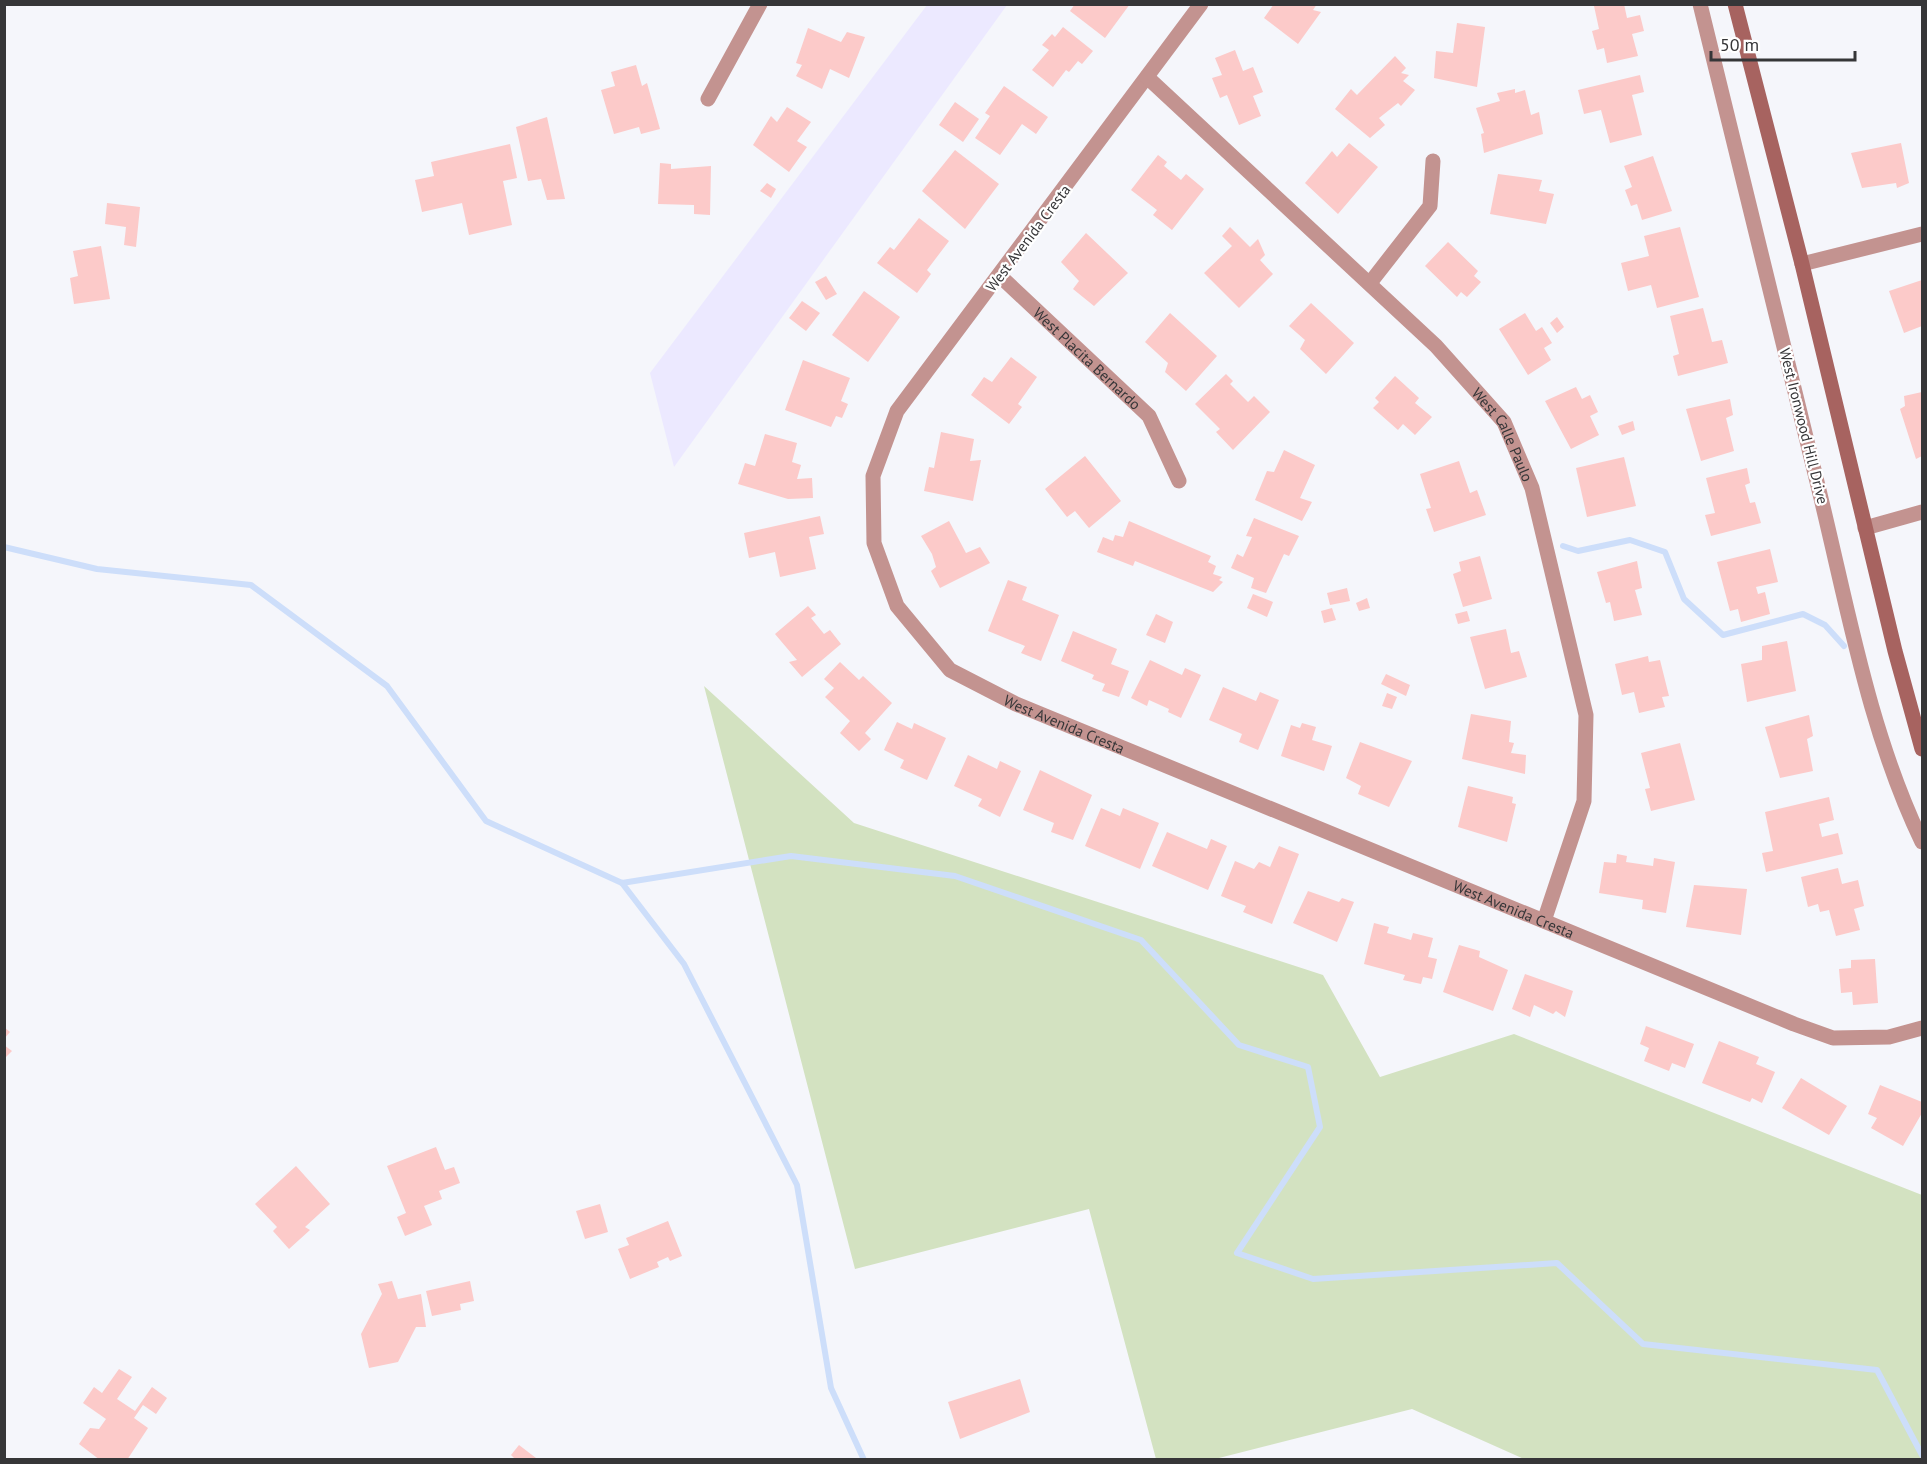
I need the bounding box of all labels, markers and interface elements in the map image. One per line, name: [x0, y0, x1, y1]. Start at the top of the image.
scale bar: [1711, 24, 1855, 62]
text: 50 m: [1720, 33, 1759, 56]
street label: West Avenida Cresta: [982, 181, 1074, 295]
street label: West Placita Bernardo: [1030, 303, 1145, 413]
street label: West Ironwood Hill Drive: [1775, 346, 1833, 506]
street label: West Calle Paulo: [1468, 383, 1538, 484]
street label: West Avenida Cresta: [1001, 690, 1128, 757]
street label: West Avenida Cresta: [1451, 875, 1577, 942]

